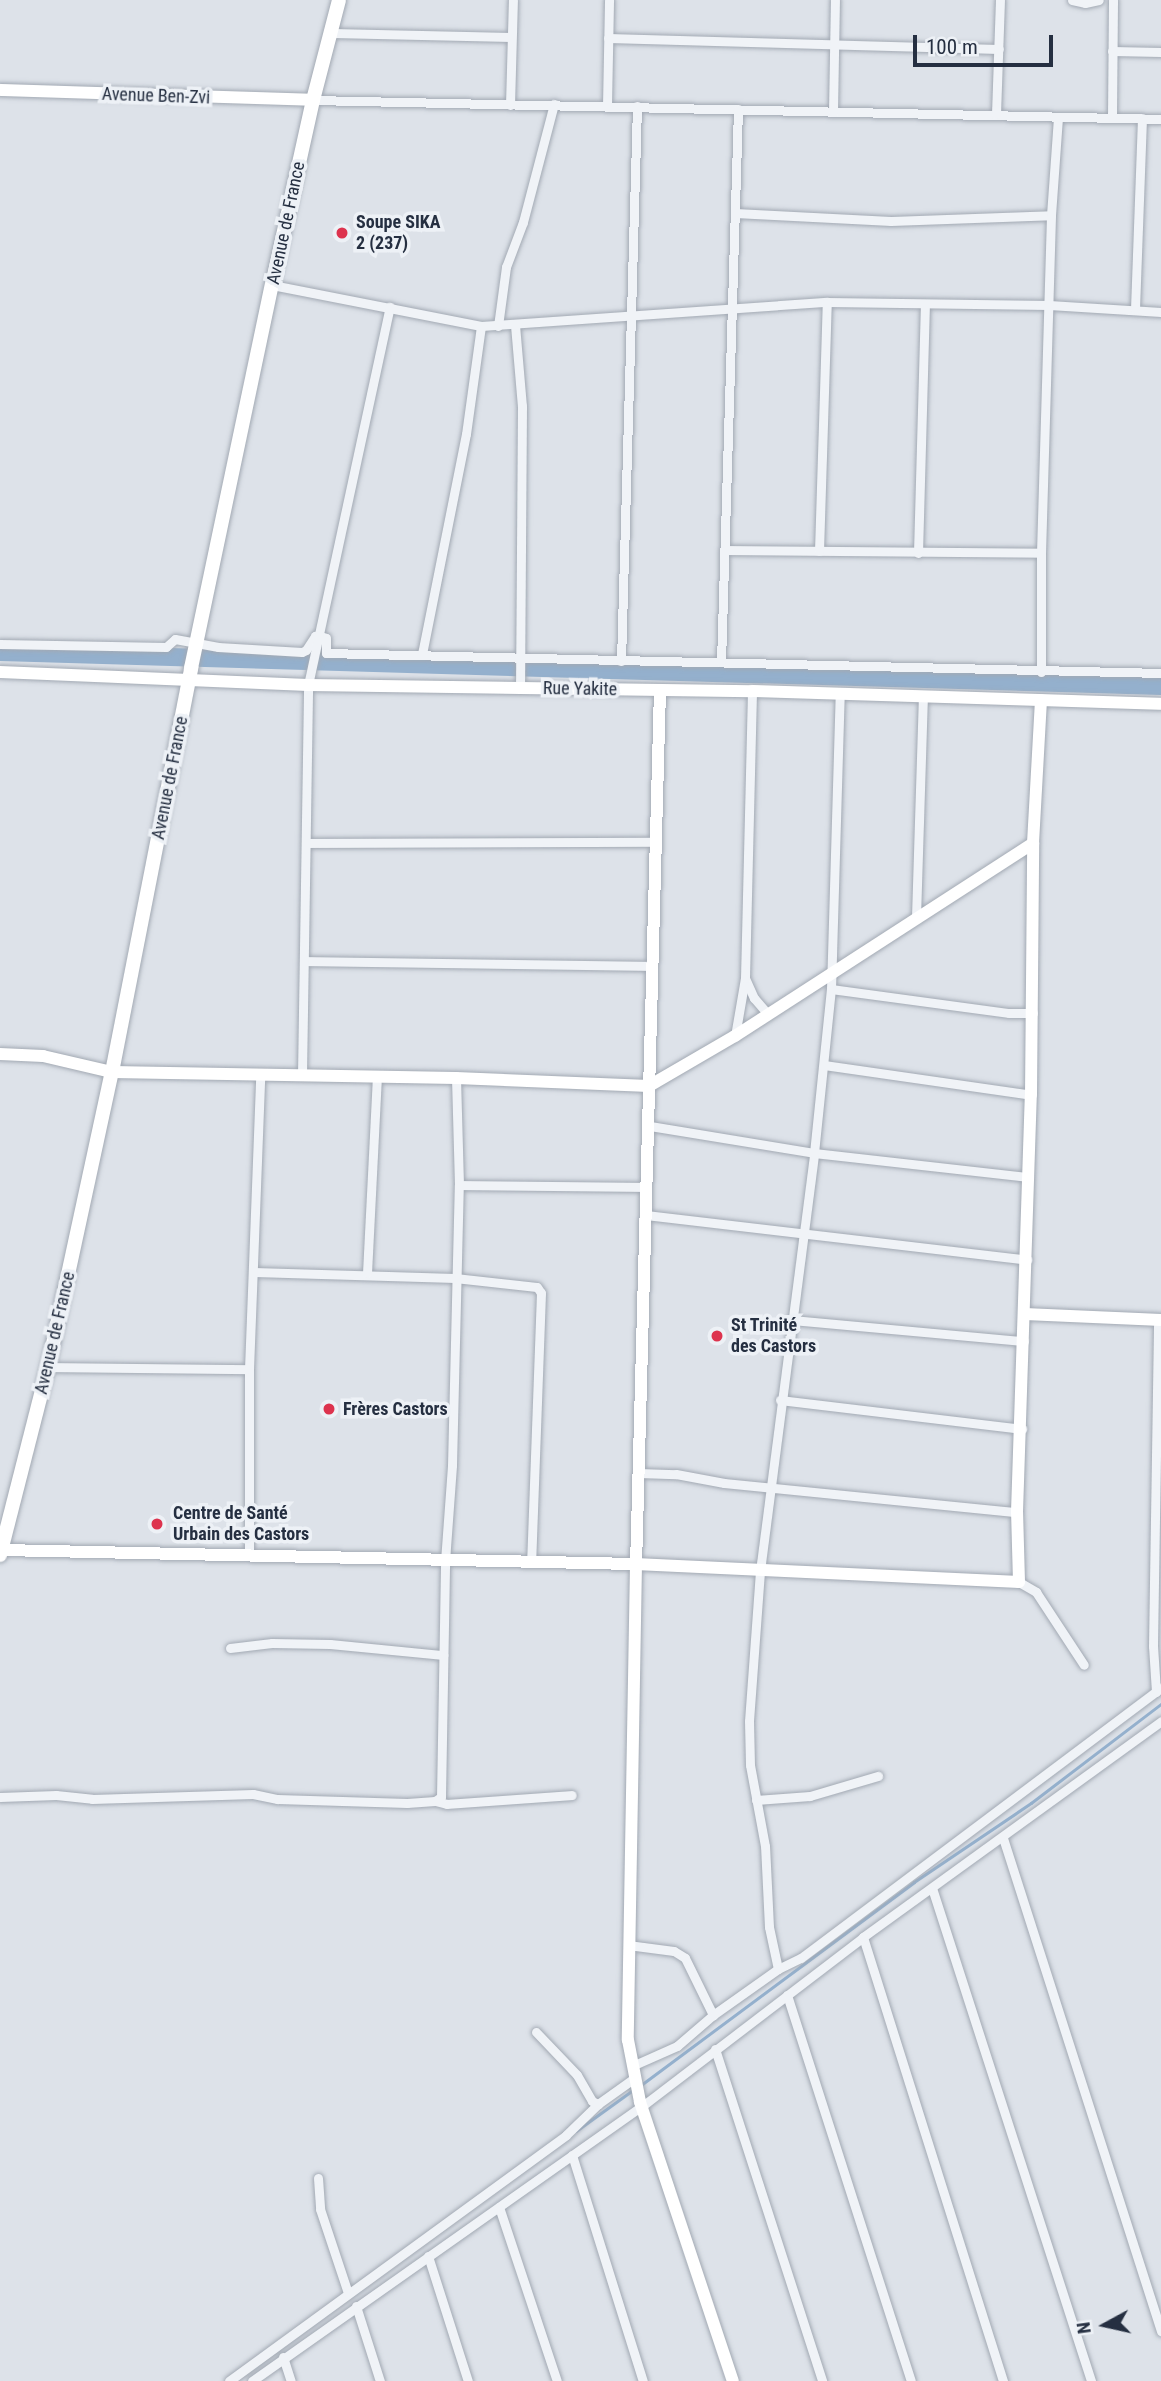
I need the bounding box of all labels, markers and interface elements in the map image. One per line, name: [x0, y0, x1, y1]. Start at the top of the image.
scale bar: [916, 21, 1056, 65]
text: 100 m: [926, 35, 978, 59]
street label: Avenue Ben-Zvi: [101, 83, 211, 109]
street label: Avenue de France: [262, 160, 310, 286]
place label: Soupe SIKA 2 (237): [356, 212, 440, 255]
marker: Soupe SIKA 2 (237): [334, 225, 350, 241]
street label: Rue Yakite: [543, 678, 617, 700]
street label: Avenue de France: [147, 715, 193, 841]
street label: Avenue de France: [30, 1270, 80, 1396]
place label: St Trinité des Castors: [731, 1315, 816, 1358]
marker: St Trinité des Castors: [709, 1328, 725, 1344]
place label: Frères Castors: [343, 1398, 448, 1420]
marker: Frères Castors: [321, 1401, 337, 1417]
place label: Centre de Santé Urbain des Castors: [173, 1503, 309, 1546]
marker: Centre de Santé Urbain des Castors: [147, 1514, 167, 1534]
north arrow: [1070, 2290, 1140, 2360]
text: N: [1072, 2321, 1096, 2335]

